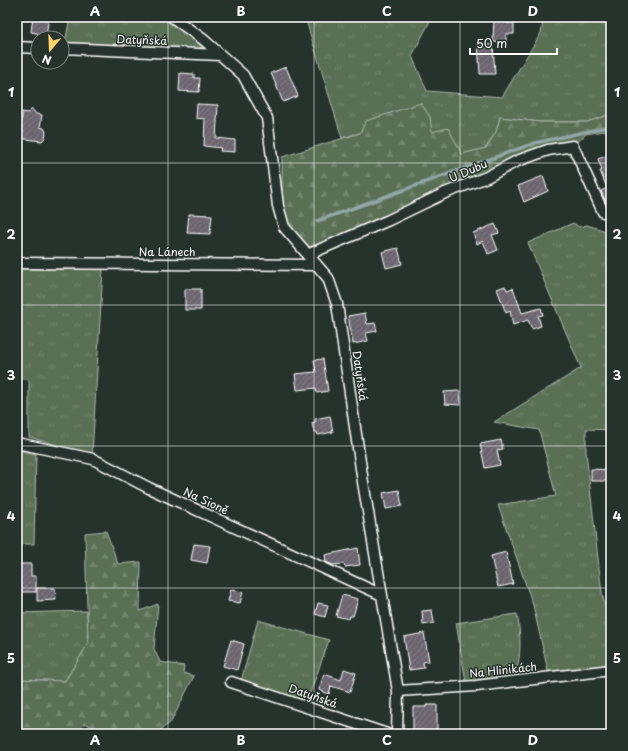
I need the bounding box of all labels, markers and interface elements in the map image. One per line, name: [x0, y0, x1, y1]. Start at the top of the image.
text: A: [90, 1, 100, 20]
text: B: [237, 1, 246, 20]
text: C: [382, 1, 392, 20]
text: D: [528, 1, 538, 20]
north arrow: [30, 30, 70, 70]
street label: Datyňská: [116, 30, 168, 49]
scale bar: [470, 30, 557, 56]
text: 50 m: [476, 34, 507, 52]
text: N: [39, 50, 53, 69]
text: 1: [8, 82, 14, 101]
text: 1: [614, 82, 620, 101]
street label: U Dubu: [446, 155, 490, 186]
text: 2: [6, 224, 16, 243]
text: 2: [612, 224, 622, 243]
street label: Na Lánech: [139, 243, 195, 260]
street label: Datyňská: [349, 350, 372, 402]
text: 3: [7, 365, 16, 384]
text: 3: [613, 365, 622, 384]
street label: Na Sioně: [181, 483, 232, 518]
text: 4: [7, 506, 16, 525]
text: 4: [613, 506, 622, 525]
text: 5: [7, 648, 15, 667]
text: 5: [613, 648, 621, 667]
street label: Na Hlinikách: [468, 658, 538, 682]
street label: Datyňská: [286, 679, 340, 712]
text: A: [90, 730, 100, 749]
text: B: [237, 730, 246, 749]
text: C: [382, 730, 392, 749]
text: D: [528, 730, 538, 749]

